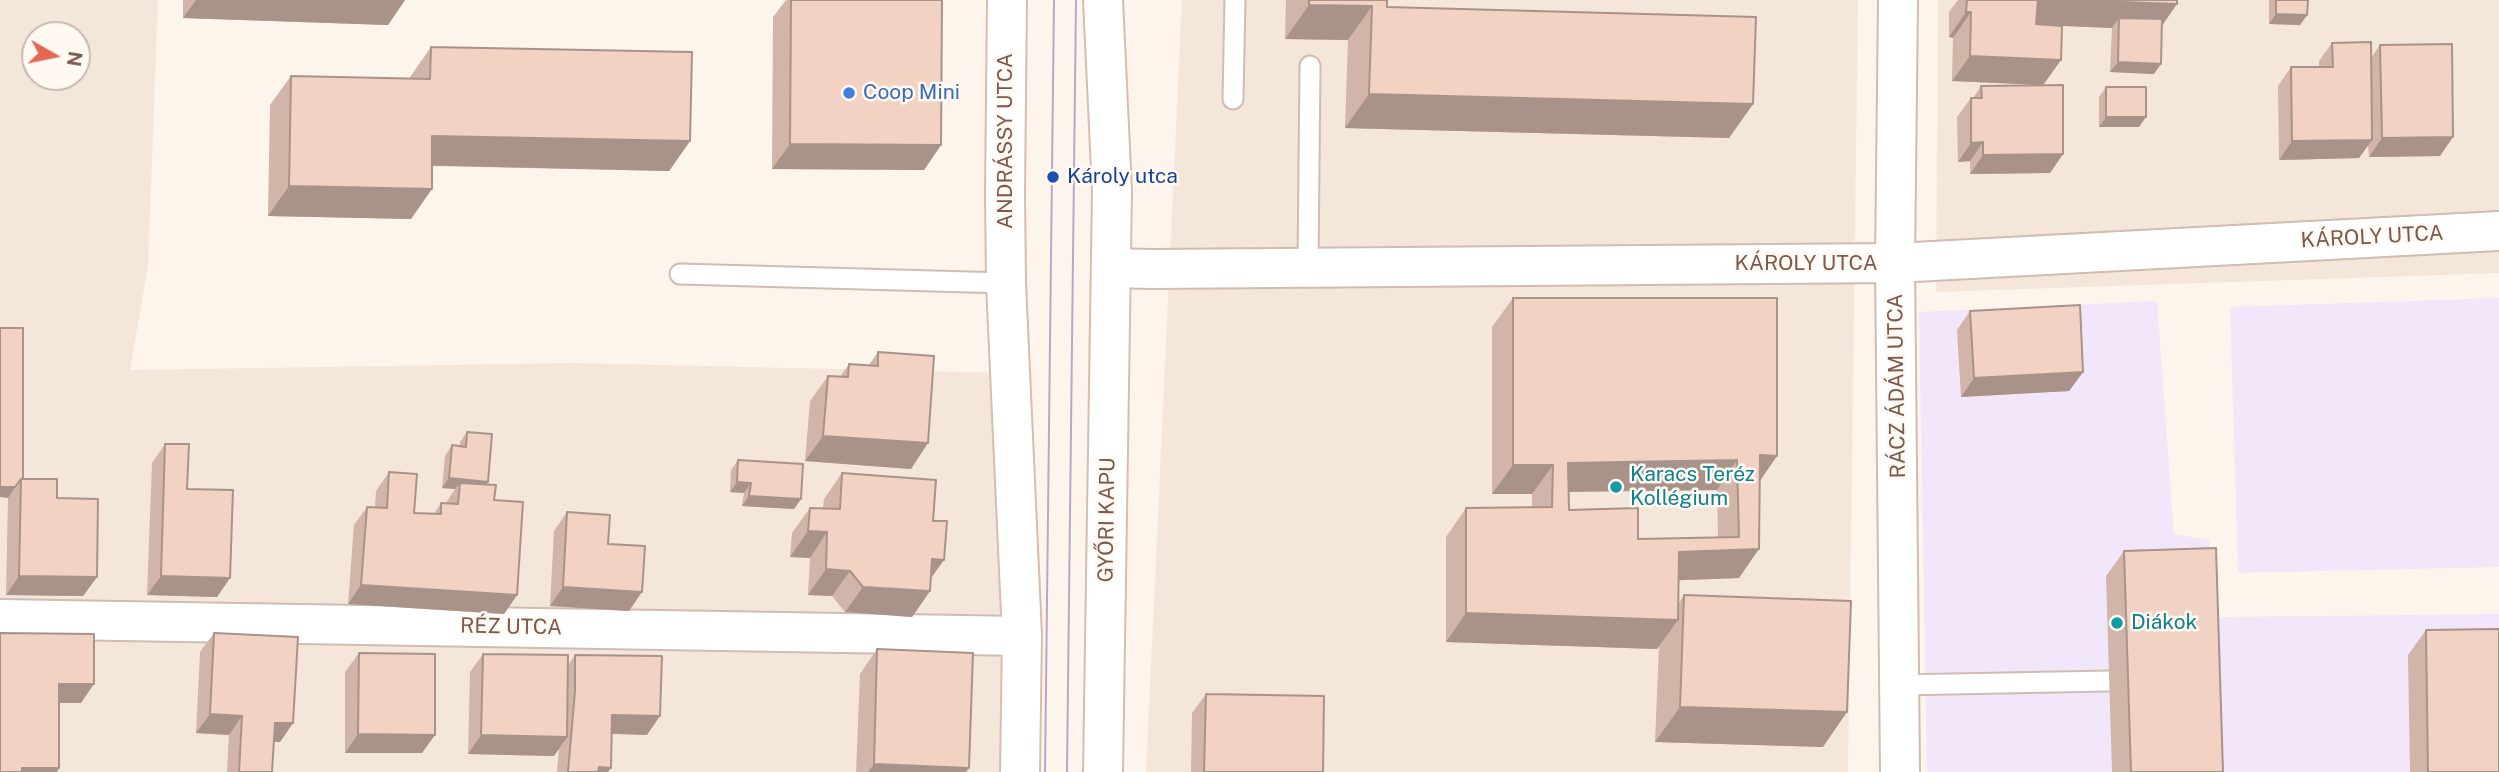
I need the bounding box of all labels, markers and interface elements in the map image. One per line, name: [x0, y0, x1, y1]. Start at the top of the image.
north arrow: [21, 21, 91, 91]
text: N: [63, 50, 87, 68]
street label: ANDRÁSSY UTCA: [993, 53, 1019, 229]
place label: Coop Mini: [863, 80, 960, 106]
marker: Coop Mini: [841, 85, 857, 101]
place label: Károly utca: [1067, 164, 1178, 190]
marker: Károly utca: [1045, 169, 1061, 185]
street label: KÁROLY UTCA: [2300, 221, 2444, 253]
street label: KÁROLY UTCA: [1734, 251, 1878, 277]
street label: RÁCZ ÁDÁM UTCA: [1883, 293, 1911, 479]
street label: GYŐRI KAPU: [1093, 457, 1121, 583]
place label: Karacs Teréz Kollégium: [1630, 462, 1755, 512]
marker: Karacs Teréz Kollégium: [1608, 479, 1624, 495]
place label: Diákok: [2131, 610, 2197, 636]
street label: RÉZ UTCA: [460, 614, 562, 640]
marker: Diákok: [2109, 615, 2125, 631]

